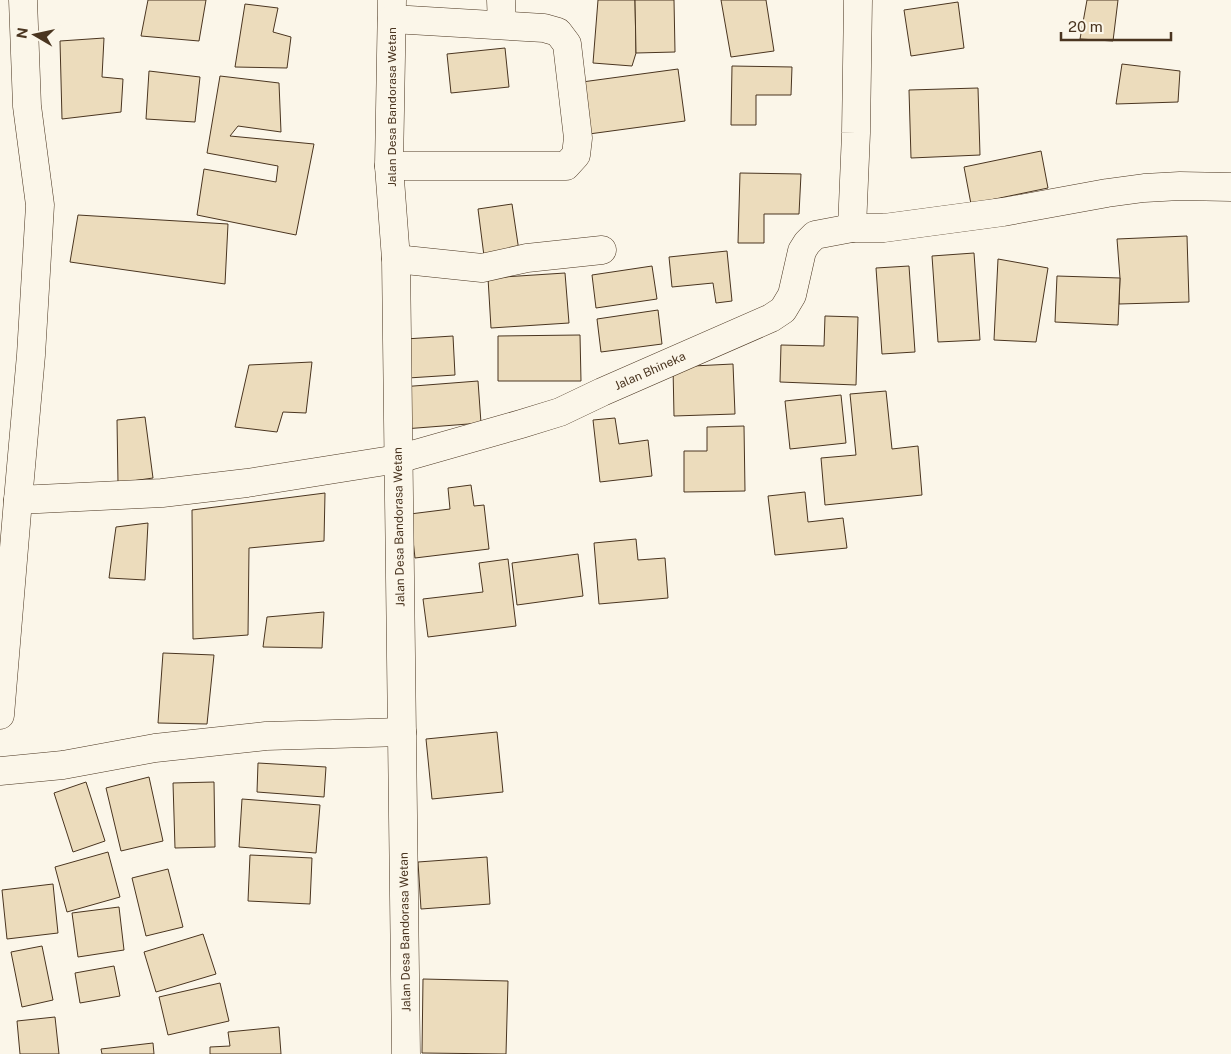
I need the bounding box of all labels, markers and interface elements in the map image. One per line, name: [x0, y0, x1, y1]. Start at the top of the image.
north arrow: [10, 10, 60, 60]
scale bar: [1061, 10, 1171, 42]
text: 20 m: [1068, 18, 1103, 35]
text: N: [13, 26, 31, 40]
street label: Jalan Desa Bandorasa Wetan: [385, 27, 399, 187]
street label: Jalan Bhineka: [612, 349, 688, 393]
street label: Jalan Desa Bandorasa Wetan: [391, 447, 407, 607]
street label: Jalan Desa Bandorasa Wetan: [397, 852, 413, 1012]

